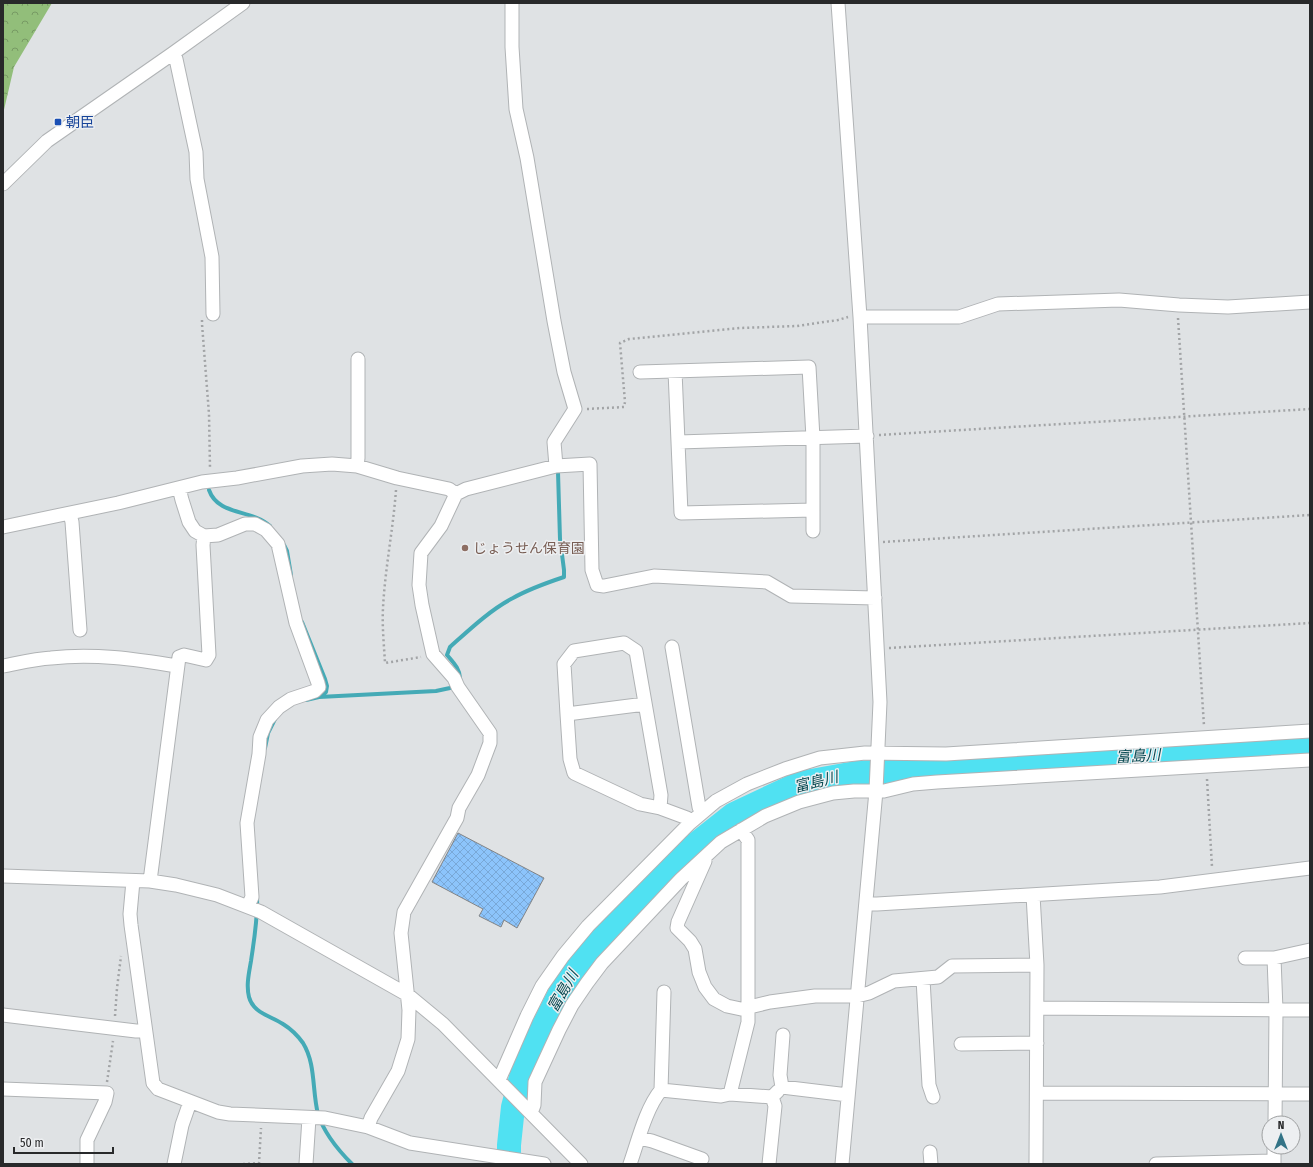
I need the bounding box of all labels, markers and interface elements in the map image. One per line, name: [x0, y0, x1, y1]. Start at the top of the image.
place label: 朝臣: [66, 114, 94, 131]
marker: 朝臣: [53, 117, 63, 127]
place label: じょうせん保育園: [473, 540, 585, 557]
marker: じょうせん保育園: [460, 543, 470, 553]
water label: 富島川: [1115, 746, 1163, 766]
water label: 富島川: [792, 767, 842, 796]
water label: 富島川: [544, 965, 583, 1015]
north arrow: [1261, 1115, 1301, 1155]
text: N: [1278, 1119, 1284, 1132]
scale bar: [14, 1129, 113, 1155]
text: 50 m: [20, 1136, 44, 1150]

